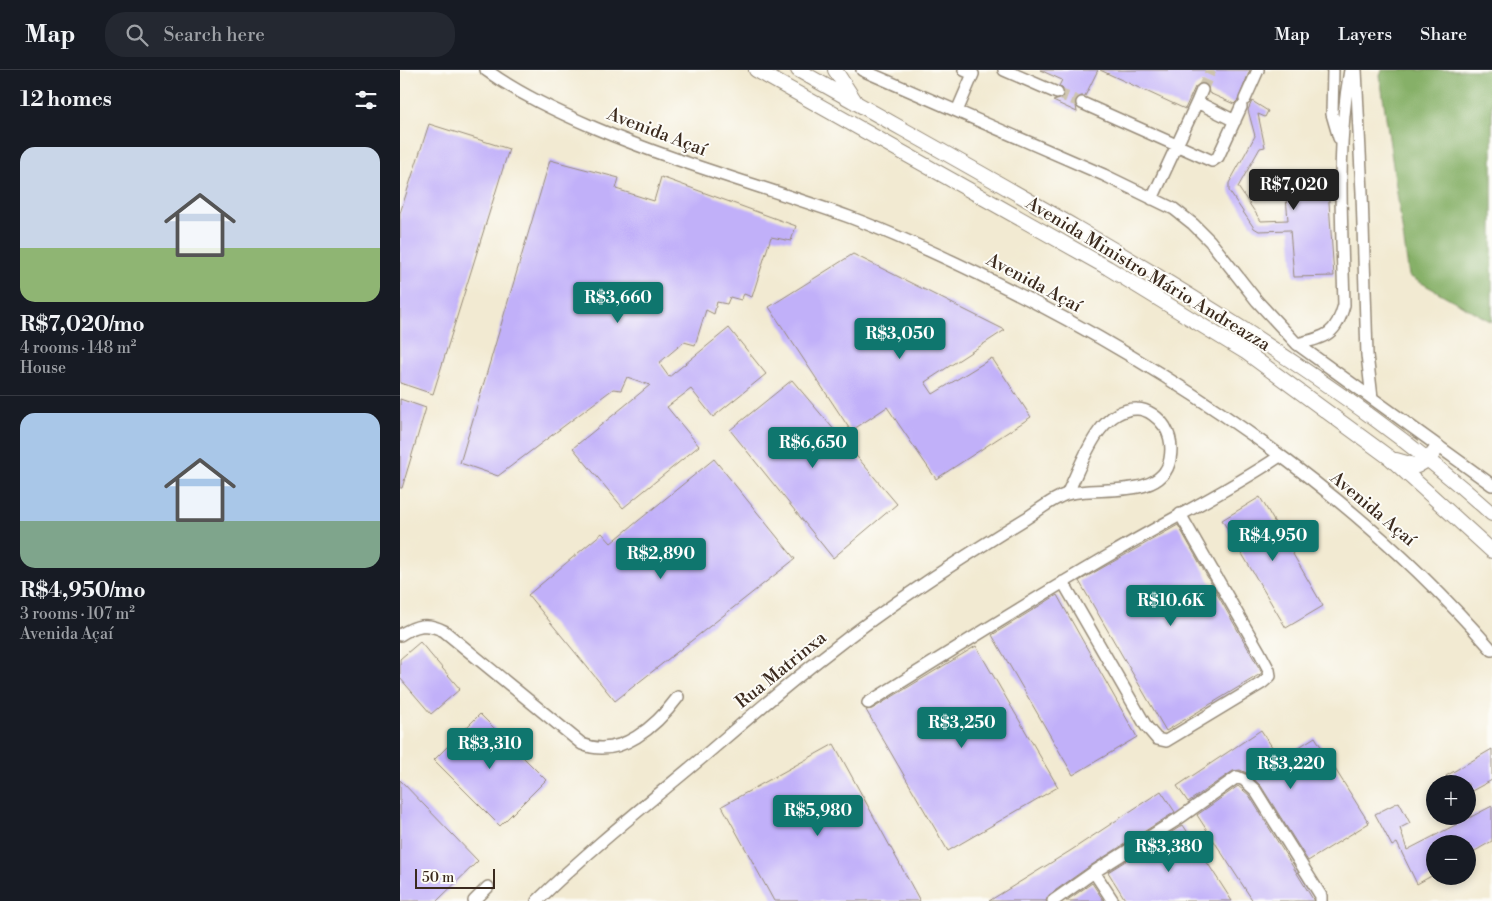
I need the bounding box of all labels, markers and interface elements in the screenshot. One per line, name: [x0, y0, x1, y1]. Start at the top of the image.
search box: [105, 12, 455, 57]
text: Map: [25, 20, 75, 50]
icon: search: [123, 21, 151, 49]
text: Search here: [163, 23, 265, 47]
text: Map: [1275, 23, 1310, 46]
text: Layers: [1338, 23, 1392, 46]
text: Share: [1420, 23, 1467, 46]
icon: filters: [352, 86, 380, 114]
text: 12 homes: [20, 87, 112, 113]
street label: Avenida Açaí: [603, 102, 711, 162]
pin: R$7,020: [1248, 168, 1340, 211]
text: R$7,020: [1260, 175, 1328, 195]
icon: home: [155, 180, 245, 270]
street label: Avenida Ministro Mário Andreazza: [1020, 191, 1275, 357]
street label: Avenida Açaí: [981, 248, 1087, 318]
pin: R$3,660: [572, 282, 664, 324]
text: R$3,660: [584, 288, 652, 308]
text: R$7,020/mo: [20, 312, 145, 338]
pin: R$3,050: [854, 318, 946, 360]
text: R$3,050: [865, 324, 935, 344]
text: 4 rooms · 148 m²: [20, 338, 136, 358]
text: House: [20, 358, 66, 378]
pin: R$6,650: [767, 426, 859, 469]
text: R$6,650: [779, 433, 847, 453]
icon: home: [155, 445, 245, 535]
street label: Avenida Açaí: [1325, 466, 1421, 552]
pin: R$4,950: [1227, 520, 1319, 562]
text: R$4,950: [1239, 526, 1307, 546]
pin: R$2,890: [615, 538, 707, 580]
text: R$2,890: [627, 544, 695, 564]
text: R$4,950/mo: [20, 578, 146, 604]
pin: R$10.6K: [1125, 584, 1217, 627]
text: R$10.6K: [1137, 591, 1205, 611]
text: 3 rooms · 107 m²: [20, 604, 135, 624]
text: Avenida Açaí: [20, 624, 113, 644]
street label: Rua Matrinxa: [731, 626, 832, 714]
pin: R$3,250: [916, 706, 1008, 749]
text: R$3,250: [928, 713, 996, 733]
pin: R$3,310: [444, 728, 536, 770]
text: R$3,310: [458, 734, 522, 754]
pin: R$3,220: [1245, 748, 1337, 790]
text: R$3,220: [1257, 754, 1325, 774]
map controls: [1426, 775, 1476, 885]
button: +: [1426, 775, 1476, 825]
pin: R$5,980: [772, 794, 864, 837]
text: R$5,980: [784, 801, 852, 821]
pin: R$3,380: [1123, 830, 1215, 873]
button: −: [1426, 835, 1476, 885]
text: R$3,380: [1135, 837, 1203, 857]
scale bar: [415, 866, 495, 889]
text: 50 m: [422, 869, 454, 887]

